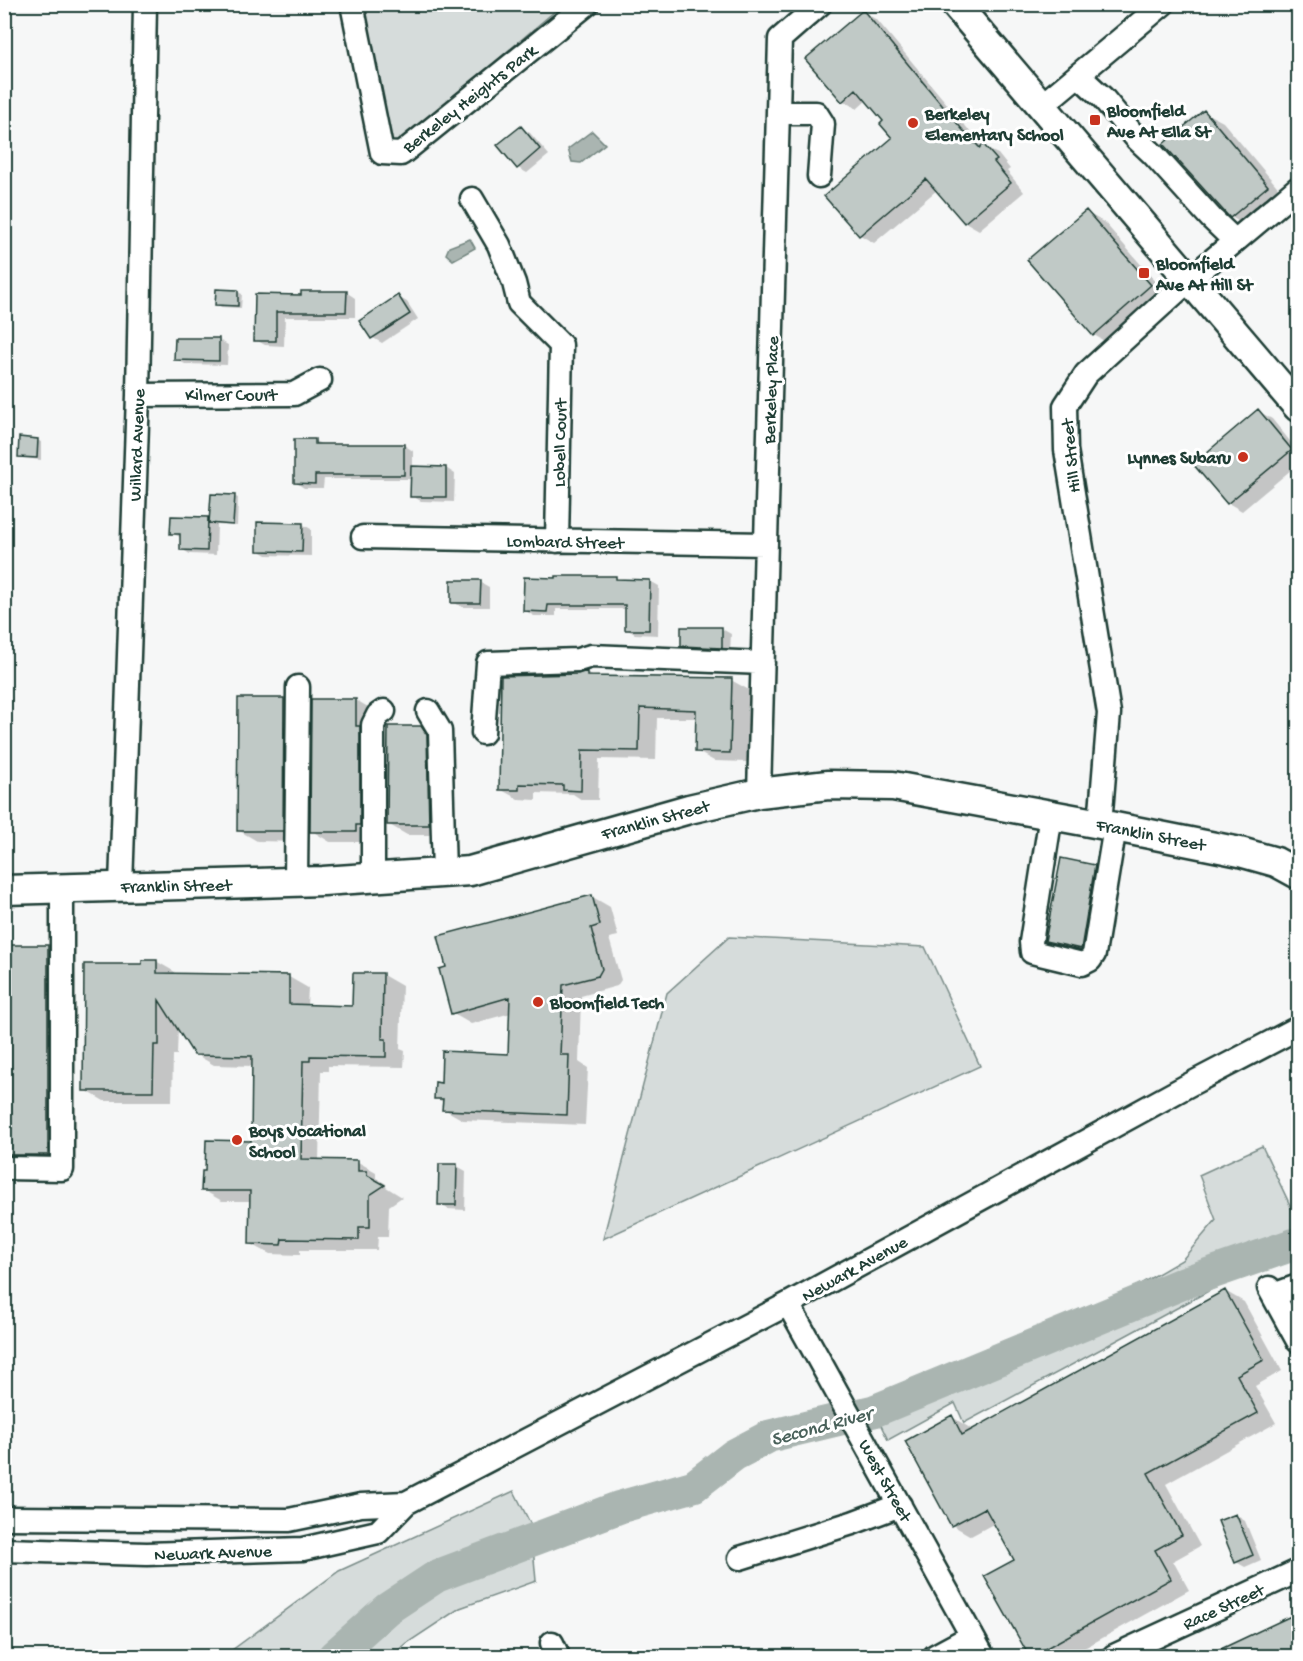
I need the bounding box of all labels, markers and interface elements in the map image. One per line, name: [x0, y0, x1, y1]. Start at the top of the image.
street label: Berkeley Heights Park: [398, 40, 543, 159]
place label: Bloomfield Ave At Ella St: [1106, 102, 1212, 144]
place label: Berkeley Elementary School: [924, 105, 1064, 147]
marker: Bloomfield Ave At Ella St: [1088, 113, 1102, 127]
marker: Berkeley Elementary School: [906, 116, 920, 130]
place label: Bloomfield Ave At Hill St: [1155, 255, 1254, 297]
marker: Bloomfield Ave At Hill St: [1137, 266, 1151, 280]
street label: Berkeley Place: [760, 335, 785, 445]
street label: Kilmer Court: [185, 386, 279, 407]
street label: Willard Avenue: [126, 388, 151, 502]
street label: Lobell Court: [550, 397, 573, 487]
street label: Hill Street: [1058, 416, 1087, 494]
place label: Lynnes Subaru: [1127, 449, 1232, 470]
marker: Lynnes Subaru: [1236, 450, 1250, 464]
street label: Lombard Street: [506, 532, 625, 555]
street label: Franklin Street: [598, 797, 713, 846]
street label: Franklin Street: [1093, 815, 1209, 858]
street label: Franklin Street: [119, 876, 233, 899]
place label: Bloomfield Tech: [549, 994, 664, 1015]
marker: Bloomfield Tech: [531, 995, 545, 1009]
place label: Boys Vocational School: [248, 1122, 366, 1164]
marker: Boys Vocational School: [230, 1133, 244, 1147]
street label: Newark Avenue: [799, 1232, 912, 1308]
water label: Second River: [769, 1403, 879, 1453]
street label: West Street: [853, 1436, 916, 1527]
street label: Newark Avenue: [154, 1542, 273, 1567]
street label: Race Street: [1180, 1580, 1269, 1636]

